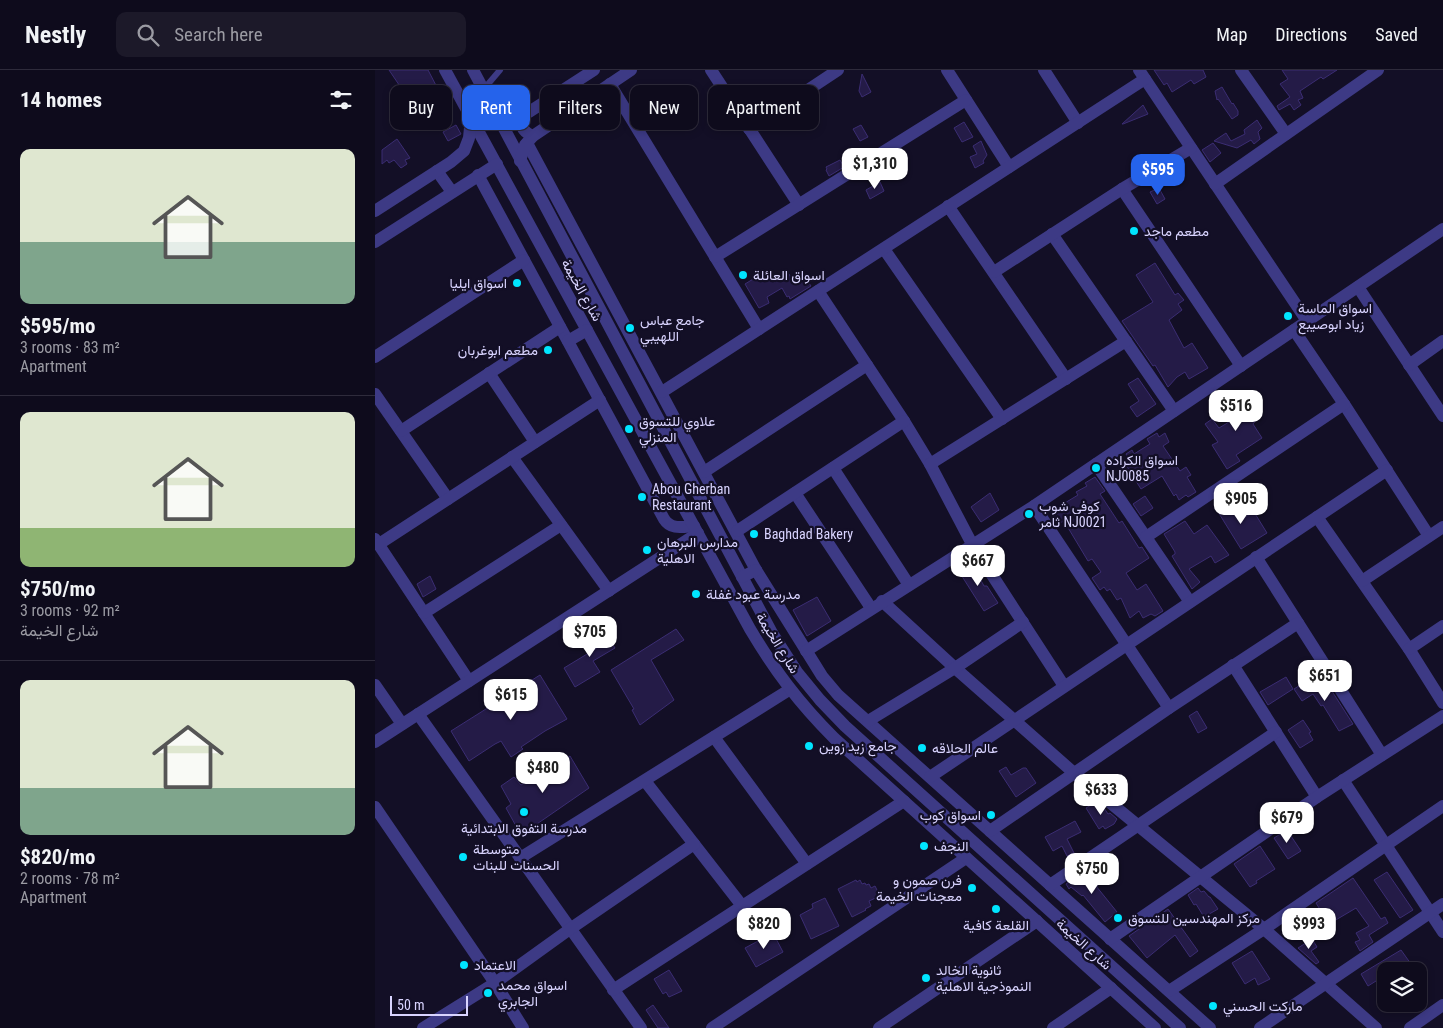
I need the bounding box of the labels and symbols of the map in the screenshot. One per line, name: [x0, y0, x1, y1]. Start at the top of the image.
pin: $1,310: [834, 148, 916, 190]
pin: $595: [1128, 154, 1188, 196]
place label: مطعم ماجد: [1144, 223, 1209, 240]
marker: مطعم ماجد: [1128, 225, 1140, 237]
street label: شارع الخيمة: [556, 256, 606, 325]
place label: اسواق العائلة: [753, 267, 825, 284]
marker: اسواق العائلة: [737, 269, 749, 281]
place label: اسواق ايليا: [450, 275, 507, 292]
marker: اسواق ايليا: [511, 277, 523, 289]
place label: اسواق الماسة زياد ابوصيبع: [1298, 300, 1372, 335]
marker: اسواق الماسة زياد ابوصيبع: [1282, 310, 1294, 322]
place label: جامع عباس اللهيبي: [640, 312, 705, 348]
marker: جامع عباس اللهيبي: [624, 322, 636, 334]
place label: مطعم ابوغربان: [458, 342, 538, 359]
marker: مطعم ابوغربان: [542, 344, 554, 356]
pin: $516: [1206, 390, 1266, 432]
place label: علاوي للتسوق المنزلي: [639, 413, 715, 449]
marker: علاوي للتسوق المنزلي: [623, 423, 635, 435]
place label: اسواق الكراده NJ0085: [1106, 452, 1178, 484]
marker: اسواق الكراده NJ0085: [1090, 462, 1102, 474]
place label: Abou Gherban Restaurant: [652, 481, 730, 513]
pin: $905: [1211, 482, 1271, 525]
marker: Abou Gherban Restaurant: [636, 491, 648, 503]
place label: كوفي شوب ثامر NJ0021: [1038, 498, 1106, 531]
marker: كوفي شوب ثامر NJ0021: [1023, 508, 1035, 520]
place label: Baghdad Bakery: [764, 526, 853, 542]
marker: Baghdad Bakery: [748, 528, 760, 540]
place label: مدارس البرهان الاهلية: [657, 534, 738, 566]
marker: مدارس البرهان الاهلية: [641, 544, 653, 556]
pin: $667: [948, 544, 1008, 587]
place label: مدرسة عبود غفلة: [706, 586, 800, 603]
marker: مدرسة عبود غفلة: [690, 588, 702, 600]
street label: شارع الخيمة: [751, 610, 803, 678]
pin: $705: [560, 616, 620, 658]
pin: $651: [1295, 660, 1355, 702]
pin: $615: [481, 678, 541, 721]
place label: جامع زيد زوين: [819, 738, 897, 757]
marker: جامع زيد زوين: [803, 740, 815, 752]
place label: عالم الحلاقه: [932, 740, 998, 757]
marker: عالم الحلاقه: [916, 742, 928, 754]
pin: $480: [513, 752, 573, 794]
pin: $633: [1071, 774, 1131, 816]
pin: $679: [1257, 802, 1317, 844]
marker: مدرسة التفوق الابتدائية: [518, 806, 530, 818]
place label: اسواق كوب: [920, 807, 981, 824]
marker: اسواق كوب: [985, 809, 997, 821]
place label: مدرسة التفوق الابتدائية: [461, 820, 587, 837]
place label: النجف: [934, 838, 969, 855]
marker: النجف: [918, 840, 930, 852]
place label: متوسطة الحسنات للبنات: [473, 841, 559, 874]
marker: متوسطة الحسنات للبنات: [457, 851, 469, 863]
pin: $750: [1062, 852, 1122, 895]
place label: فرن صمون و معجنات الخيمة: [876, 872, 962, 905]
marker: فرن صمون و معجنات الخيمة: [966, 882, 978, 894]
marker: القلعة كافية: [990, 903, 1002, 915]
pin: $820: [734, 908, 794, 950]
pin: $993: [1279, 908, 1339, 950]
place label: مركز المهندسين للتسوق: [1128, 910, 1260, 927]
marker: مركز المهندسين للتسوق: [1112, 912, 1124, 924]
street label: شارع الخيمة: [1051, 915, 1115, 975]
place label: القلعة كافية: [963, 917, 1029, 933]
place label: الاعتماد: [474, 957, 516, 973]
marker: الاعتماد: [458, 959, 470, 971]
place label: ثانوية الخالد النموذجية الاهلية: [936, 962, 1032, 995]
marker: ثانوية الخالد النموذجية الاهلية: [920, 972, 932, 984]
place label: اسواق محمد الجابري: [498, 977, 567, 1013]
marker: اسواق محمد الجابري: [482, 987, 494, 999]
scale bar: [390, 993, 467, 1016]
place label: ماركت الحسني: [1223, 998, 1303, 1018]
marker: ماركت الحسني: [1207, 1000, 1219, 1012]

